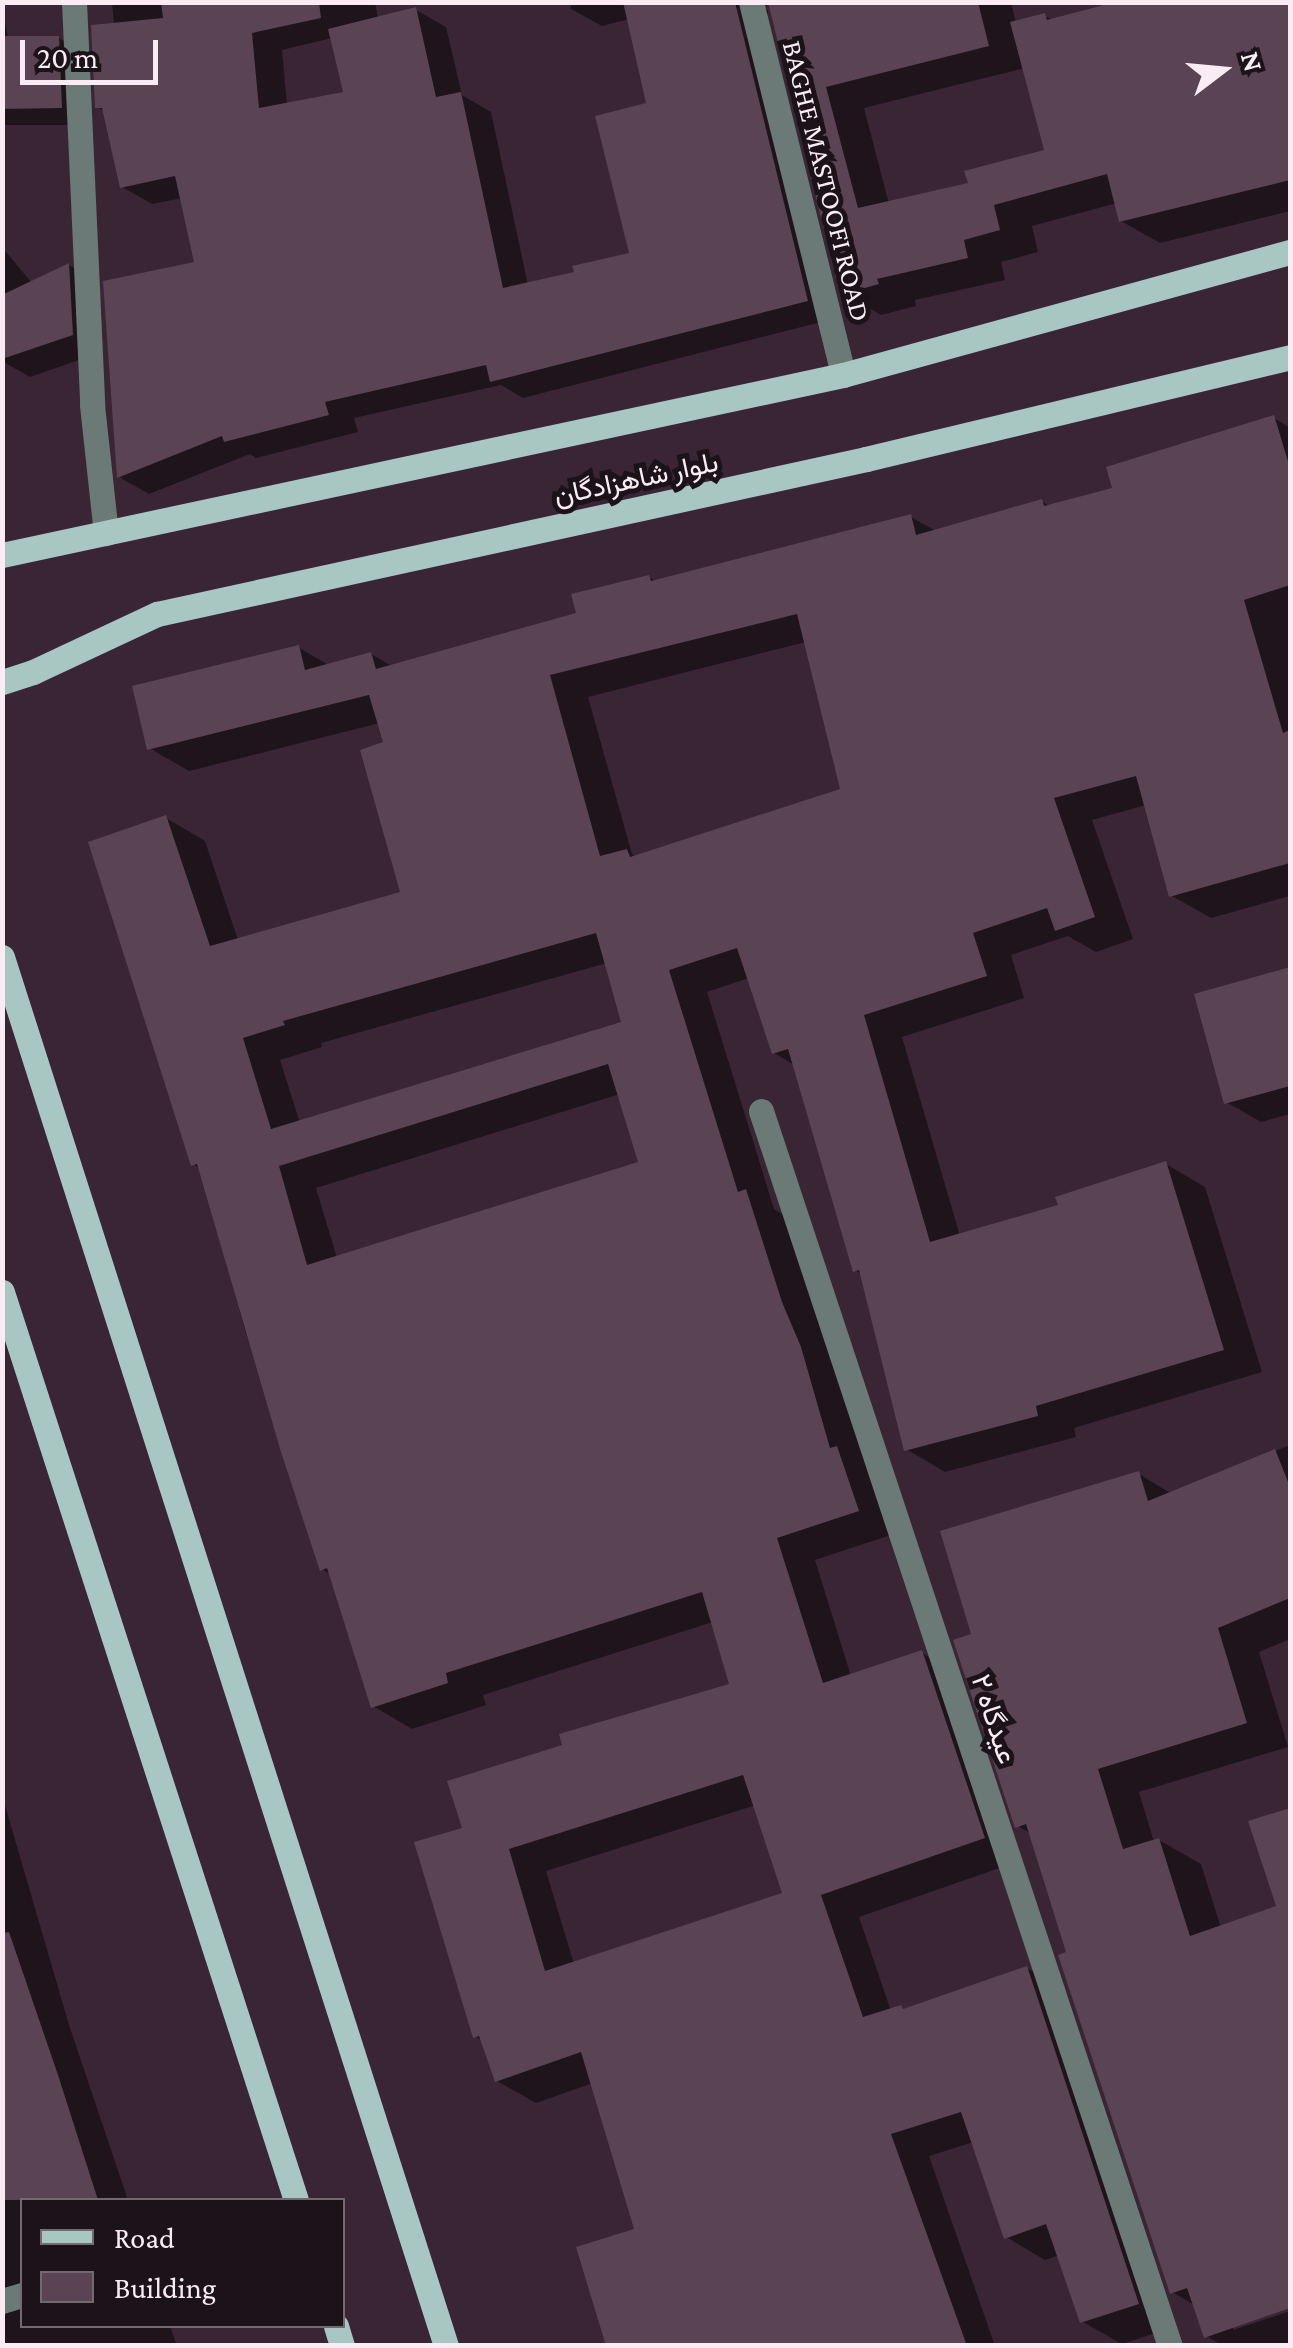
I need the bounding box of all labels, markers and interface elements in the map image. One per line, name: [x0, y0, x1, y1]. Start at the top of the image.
scale bar: [25, 20, 162, 82]
north arrow: [1173, 20, 1273, 120]
street label: BAGHE MASTOOFI ROAD: [775, 37, 877, 325]
text: 20 m: [37, 41, 98, 74]
text: N: [1235, 48, 1270, 75]
street label: بلوار شاهزادگان: [551, 445, 721, 513]
street label: عیدگاه ۲: [964, 1670, 1024, 1768]
legend: [20, 2198, 345, 2328]
text: Road: [114, 2221, 175, 2254]
text: Building: [114, 2271, 216, 2304]

